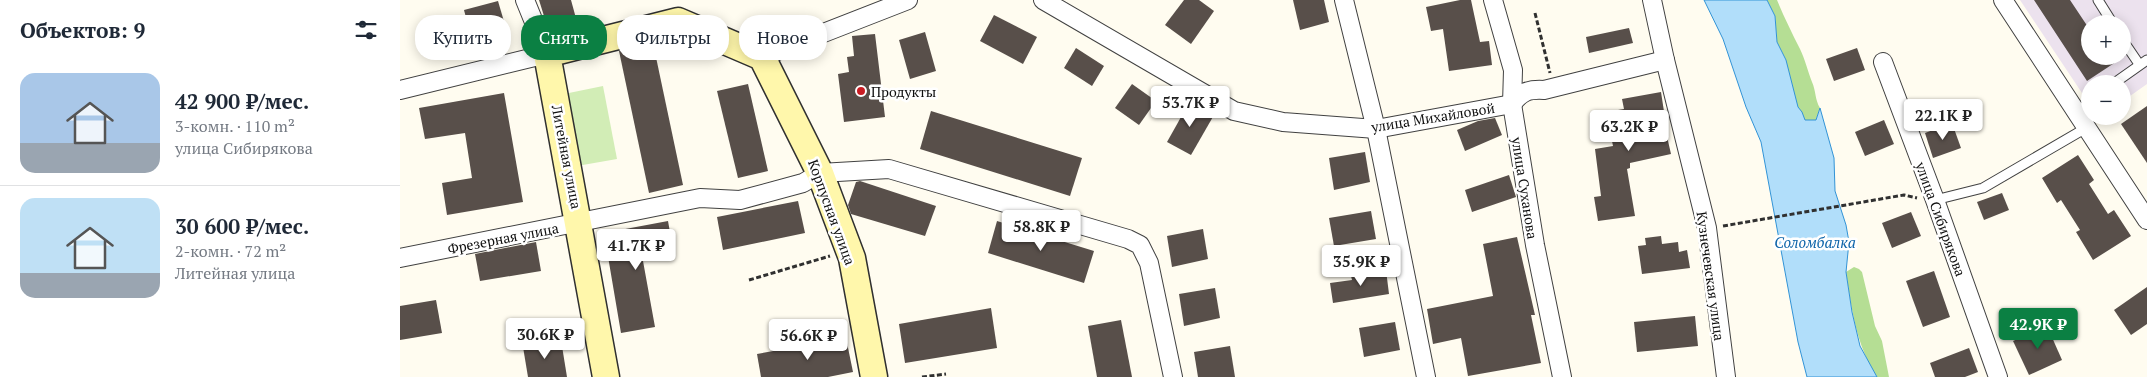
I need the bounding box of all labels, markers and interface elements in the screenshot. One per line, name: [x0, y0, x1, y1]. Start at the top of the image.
chip: Купить: [415, 15, 511, 60]
chip: Снять: [521, 15, 607, 60]
chip: Фильтры: [617, 15, 729, 60]
chip: Новое: [739, 15, 827, 60]
map controls: [2081, 15, 2131, 125]
button: +: [2081, 15, 2131, 65]
text: Объектов: 9: [20, 16, 145, 44]
icon: filters: [352, 16, 380, 44]
button: −: [2081, 75, 2131, 125]
place label: Продукты: [871, 82, 936, 101]
marker: Продукты: [855, 85, 867, 97]
pin: 53.7K ₽: [1144, 86, 1236, 128]
text: 42 900 ₽/мес.: [175, 87, 309, 115]
text: 53.7K ₽: [1162, 91, 1218, 113]
icon: home: [60, 93, 120, 153]
street label: улица Михайловой: [1369, 98, 1496, 136]
pin: 22.1K ₽: [1897, 98, 1989, 141]
street label: Литейная улица: [547, 103, 586, 211]
text: 22.1K ₽: [1915, 104, 1971, 126]
pin: 63.2K ₽: [1583, 110, 1675, 152]
text: 3-комн. · 110 m²: [175, 115, 295, 137]
text: 63.2K ₽: [1601, 115, 1657, 137]
street label: улица Суханова: [1507, 135, 1542, 240]
text: улица Сибирякова: [175, 137, 313, 159]
street label: Корпусная улица: [804, 156, 860, 268]
street label: улица Сибирякова: [1911, 158, 1971, 279]
pin: 58.8K ₽: [995, 210, 1087, 252]
street label: Кузнечевская улица: [1693, 210, 1729, 342]
text: 30 600 ₽/мес.: [175, 212, 309, 240]
text: 58.8K ₽: [1013, 215, 1069, 237]
icon: home: [60, 218, 120, 278]
street label: Фрезерная улица: [446, 218, 560, 258]
pin: 41.7K ₽: [590, 228, 682, 271]
water label: Соломбалка: [1774, 232, 1856, 252]
text: 41.7K ₽: [608, 234, 664, 256]
text: 2-комн. · 72 m²: [175, 240, 286, 262]
pin: 35.9K ₽: [1315, 244, 1407, 287]
text: 35.9K ₽: [1333, 250, 1389, 272]
text: Литейная улица: [175, 262, 295, 284]
pin: 42.9K ₽: [1992, 308, 2084, 350]
text: 42.9K ₽: [2010, 313, 2066, 335]
pin: 30.6K ₽: [499, 318, 591, 360]
pin: 56.6K ₽: [762, 318, 854, 361]
text: 30.6K ₽: [517, 323, 573, 345]
text: 56.6K ₽: [780, 324, 836, 346]

